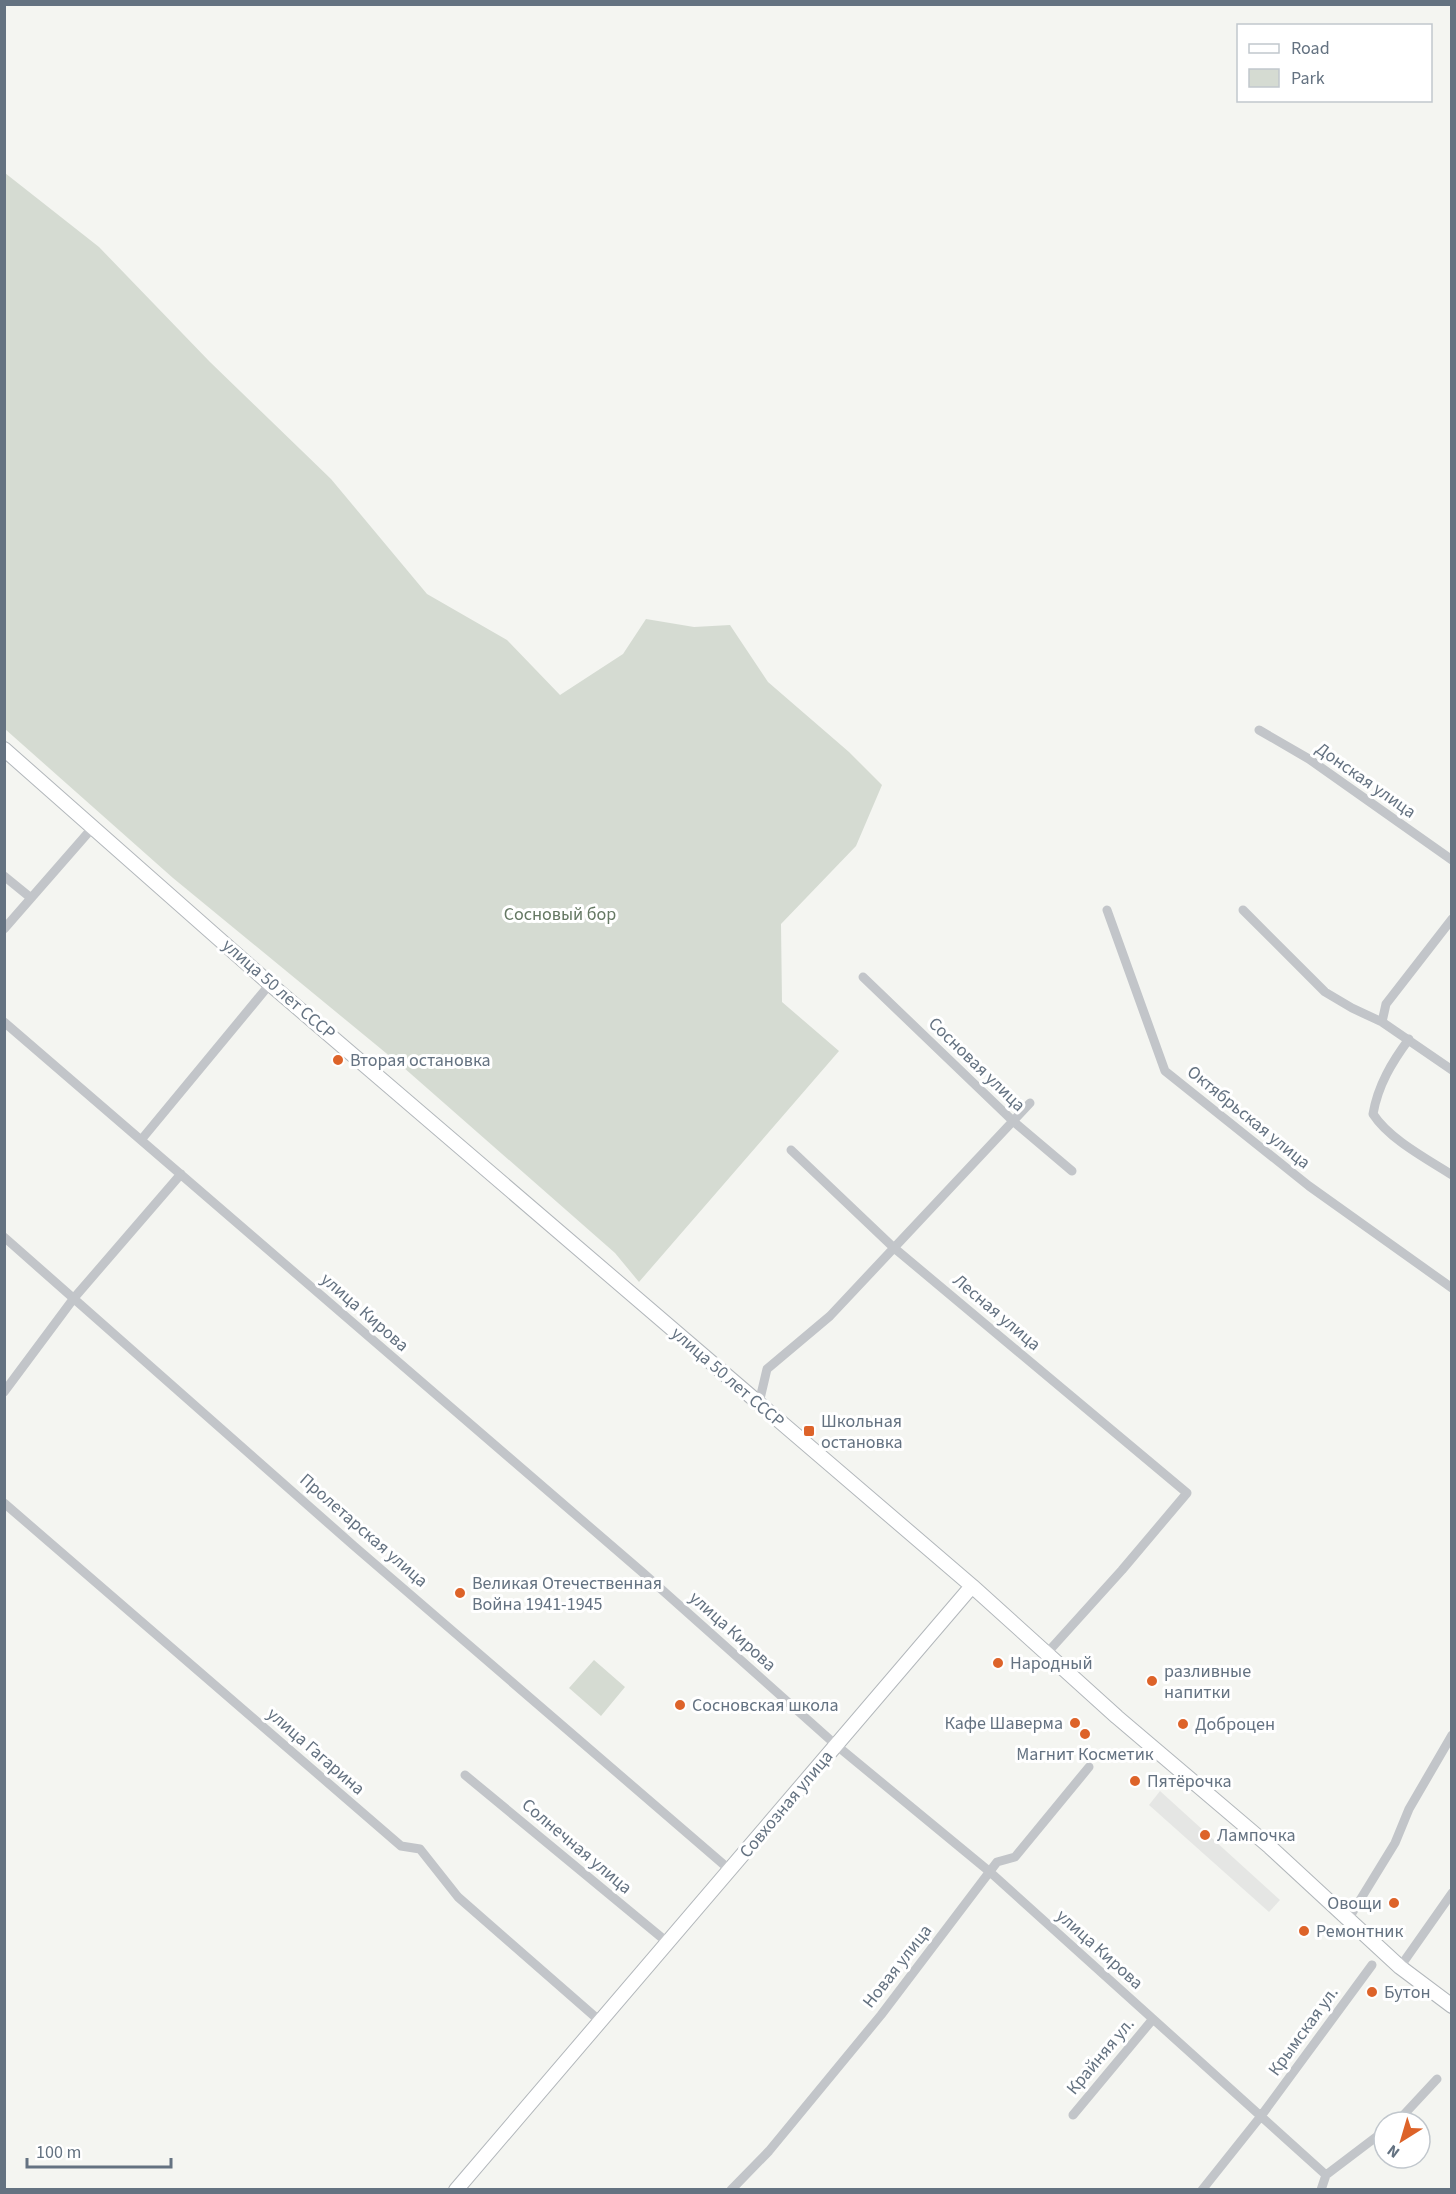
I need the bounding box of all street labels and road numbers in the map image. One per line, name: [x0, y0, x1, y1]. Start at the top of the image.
street label: Донская улица: [1310, 736, 1421, 824]
street label: улица 50 лет СССР: [217, 933, 341, 1046]
street label: Сосновая улица: [923, 1011, 1031, 1117]
street label: Октябрьская улица: [1182, 1060, 1316, 1175]
street label: улица Кирова: [315, 1267, 414, 1358]
street label: Лесная улица: [947, 1268, 1046, 1357]
street label: улица 50 лет СССР: [666, 1321, 790, 1434]
street label: Пролетарская улица: [294, 1468, 433, 1593]
street label: улица Кирова: [684, 1585, 782, 1677]
street label: улица Гагарина: [261, 1702, 370, 1801]
street label: Совхозная улица: [734, 1745, 839, 1864]
street label: Солнечная улица: [516, 1793, 637, 1900]
street label: улица Кирова: [1051, 1903, 1149, 1995]
street label: Новая улица: [857, 1919, 938, 2013]
street label: Крымская ул.: [1262, 1981, 1344, 2081]
street label: Крайняя ул.: [1061, 2012, 1140, 2100]

